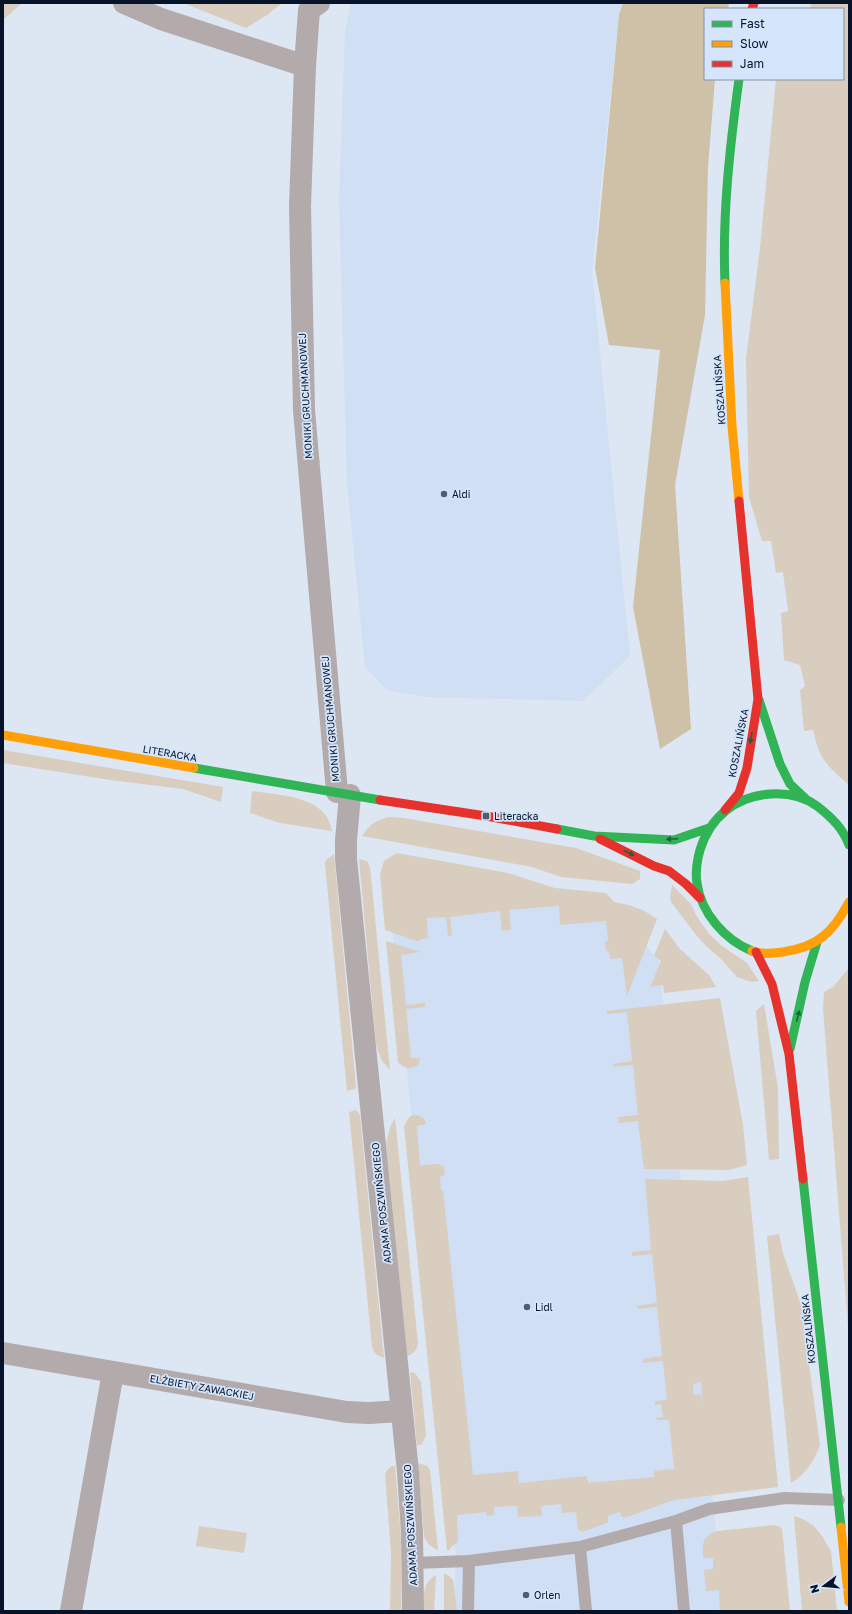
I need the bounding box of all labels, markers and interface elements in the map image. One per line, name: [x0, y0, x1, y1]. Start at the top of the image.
legend: [704, 8, 844, 80]
text: Fast: [740, 16, 765, 31]
text: Slow: [740, 36, 768, 51]
text: Jam: [740, 56, 764, 71]
street label: MONIKI GRUCHMANOWEJ: [296, 333, 314, 459]
street label: KOSZALIŃSKA: [711, 355, 727, 425]
place label: Aldi: [452, 488, 470, 500]
marker: Aldi: [439, 489, 449, 499]
street label: MONIKI GRUCHMANOWEJ: [319, 656, 341, 782]
street label: KOSZALIŃSKA: [725, 707, 751, 778]
one-way arrow: [748, 732, 754, 744]
street label: LITERACKA: [142, 742, 198, 764]
place label: Literacka: [494, 810, 538, 822]
marker: Literacka: [481, 811, 491, 821]
one-way arrow: [666, 835, 679, 842]
one-way arrow: [623, 850, 635, 856]
one-way arrow: [795, 1010, 801, 1022]
street label: ADAMA POSZWIŃSKIEGO: [369, 1142, 393, 1264]
street label: KOSZALIŃSKA: [798, 1293, 818, 1364]
place label: Lidl: [535, 1301, 553, 1313]
marker: Lidl: [522, 1302, 532, 1312]
street label: ELŻBIETY ZAWACKIEJ: [149, 1371, 255, 1402]
street label: ADAMA POSZWIŃSKIEGO: [401, 1464, 419, 1586]
north arrow: [804, 1566, 844, 1606]
text: N: [807, 1583, 821, 1595]
place label: Orlen: [534, 1589, 560, 1601]
marker: Orlen: [521, 1590, 531, 1600]

